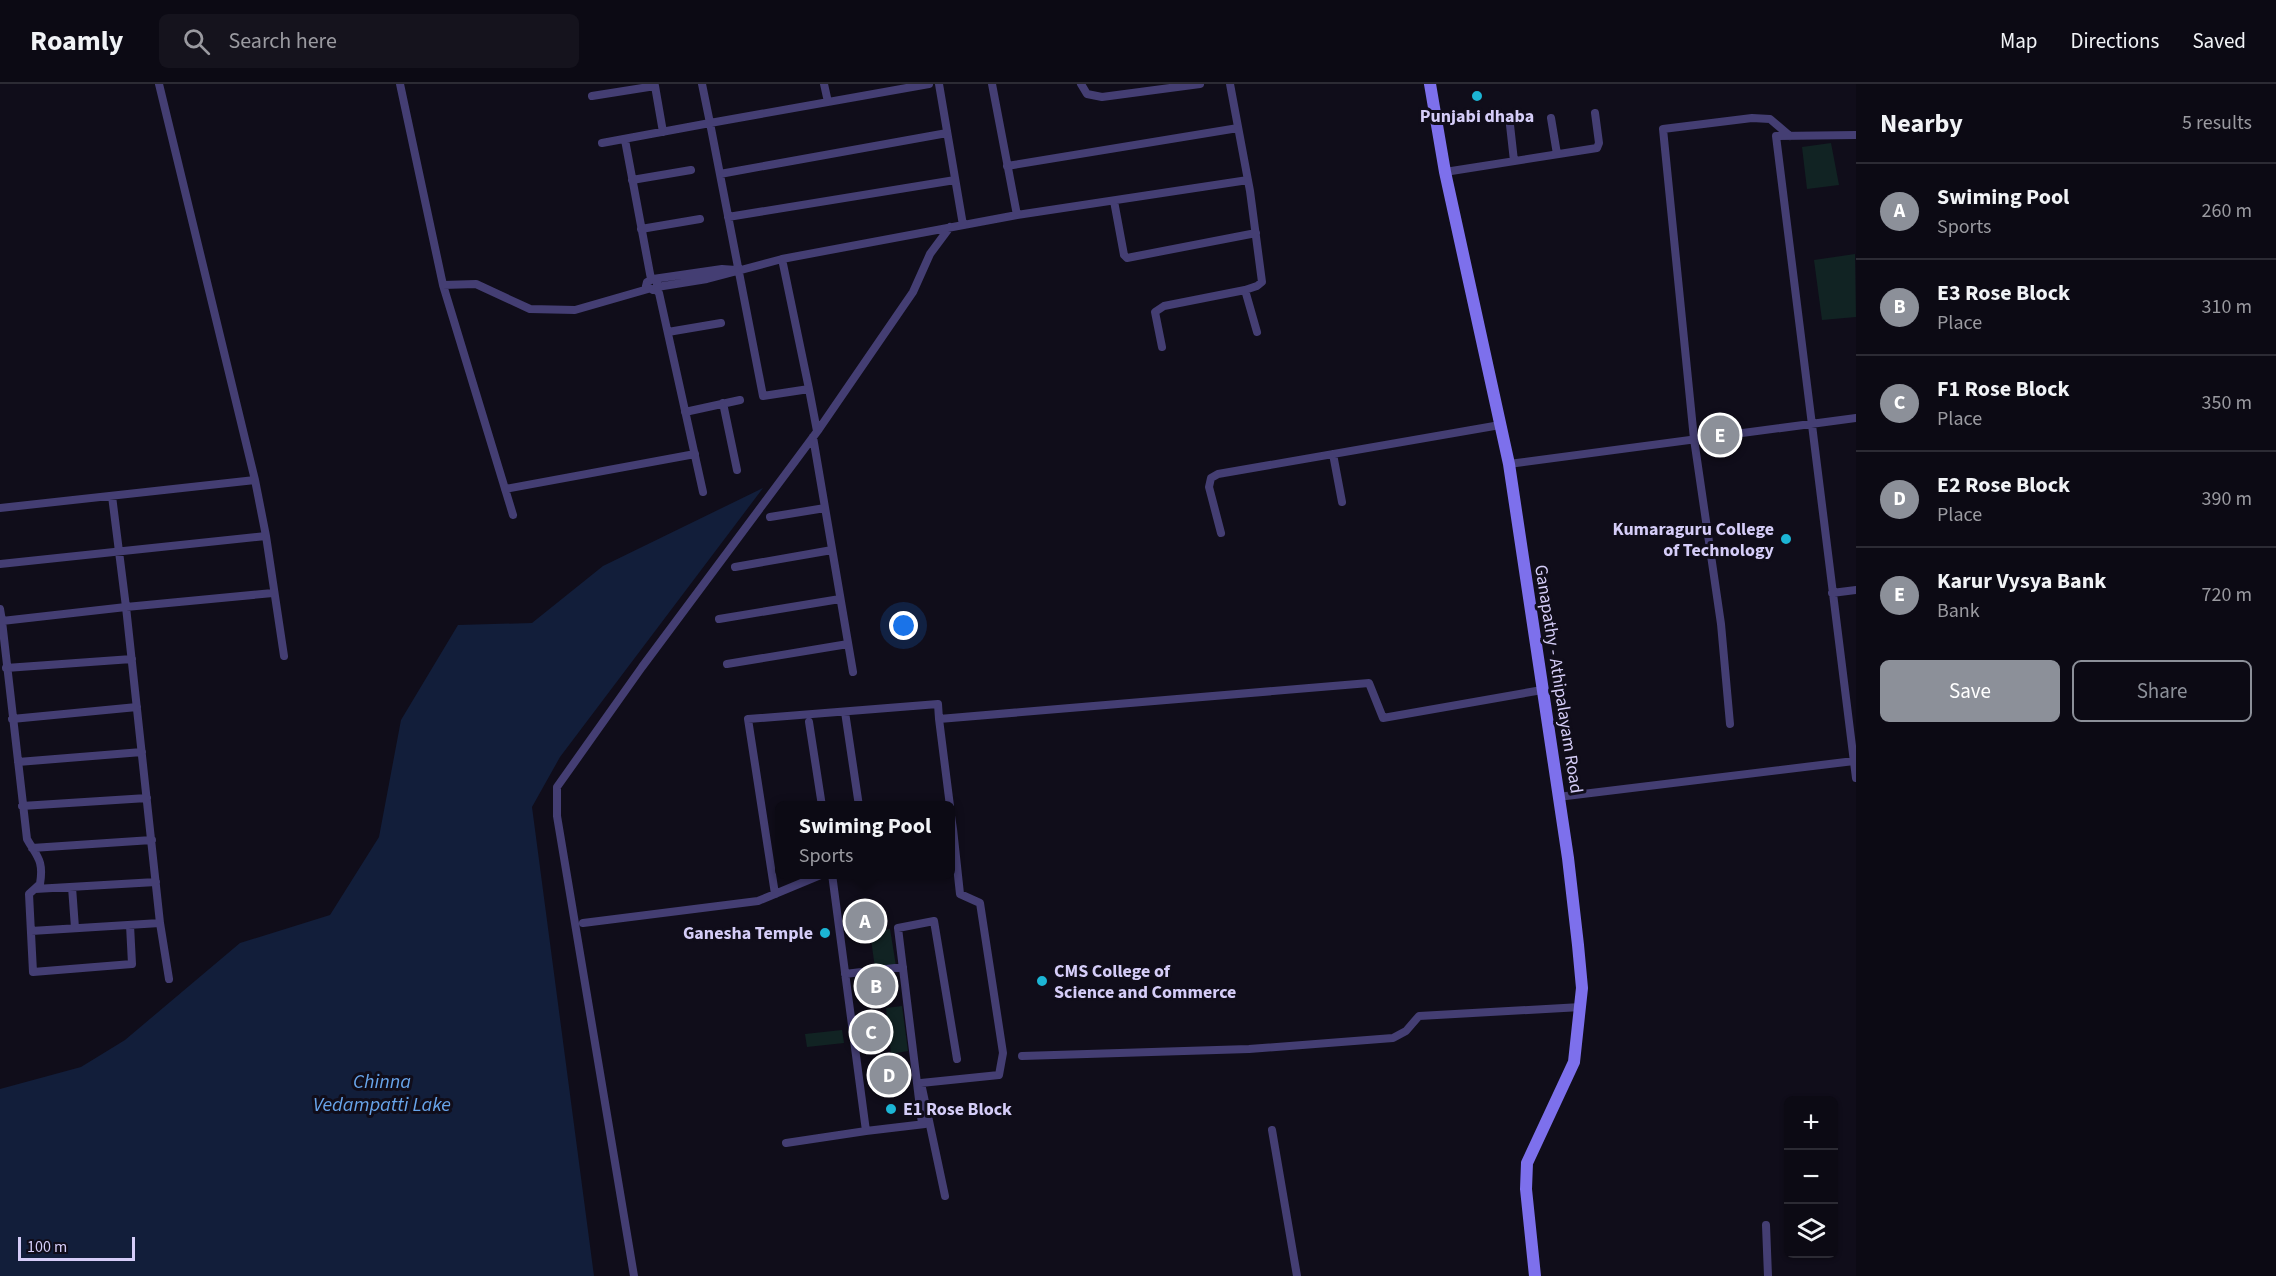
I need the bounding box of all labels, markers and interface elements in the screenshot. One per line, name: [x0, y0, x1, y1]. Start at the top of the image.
search box: [159, 14, 579, 68]
text: Roamly: [30, 21, 123, 61]
icon: search: [180, 25, 213, 58]
text: Search here: [228, 25, 337, 57]
text: Map: [2000, 26, 2038, 56]
text: Directions: [2071, 26, 2159, 56]
text: Saved: [2192, 26, 2246, 56]
marker: Punjabi dhaba: [1470, 89, 1484, 103]
place label: Punjabi dhaba: [1420, 104, 1534, 129]
text: Nearby: [1880, 105, 1963, 142]
text: 5 results: [2182, 109, 2252, 137]
text: Swiming Pool: [1937, 181, 2069, 213]
text: A: [1894, 197, 1905, 225]
text: 260 m: [2202, 197, 2252, 225]
text: Sports: [1937, 213, 1992, 241]
text: E3 Rose Block: [1937, 277, 2070, 309]
text: B: [1893, 293, 1906, 321]
text: 310 m: [2202, 293, 2252, 321]
text: Place: [1937, 309, 1982, 337]
text: F1 Rose Block: [1937, 373, 2070, 405]
text: C: [1894, 389, 1905, 417]
text: 350 m: [2202, 389, 2252, 417]
text: Place: [1937, 405, 1982, 433]
pin: E: [1700, 412, 1740, 458]
text: E2 Rose Block: [1937, 469, 2070, 501]
text: D: [1893, 485, 1906, 513]
text: 390 m: [2202, 485, 2252, 513]
text: Place: [1937, 501, 1982, 529]
place label: Kumaraguru College of Technology: [1613, 517, 1775, 563]
marker: Kumaraguru College of Technology: [1779, 532, 1793, 546]
street label: Ganapathy - Athipalayam Road: [1528, 563, 1589, 795]
text: Karur Vysya Bank: [1937, 565, 2106, 597]
text: E: [1894, 581, 1905, 609]
text: 720 m: [2202, 581, 2252, 609]
text: Bank: [1937, 597, 1980, 625]
your location: [889, 611, 918, 640]
button: Save: [1880, 660, 2060, 722]
button: Share: [2072, 660, 2252, 722]
popup: [775, 801, 955, 879]
text: Swiming Pool: [799, 810, 931, 842]
text: Sports: [799, 842, 853, 870]
pin: A: [846, 898, 884, 944]
place label: Ganesha Temple: [683, 921, 813, 946]
marker: Ganesha Temple: [818, 926, 832, 940]
place label: CMS College of Science and Commerce: [1054, 959, 1236, 1005]
pin: B: [856, 964, 896, 1008]
marker: CMS College of Science and Commerce: [1035, 974, 1049, 988]
pin: C: [852, 1010, 890, 1054]
pin: D: [870, 1052, 908, 1098]
water label: Chinna Vedampatti Lake: [313, 1068, 451, 1119]
map controls: [1784, 1096, 1838, 1258]
button: +: [1784, 1096, 1838, 1150]
place label: E1 Rose Block: [903, 1097, 1012, 1122]
marker: E1 Rose Block: [884, 1102, 898, 1116]
button: −: [1784, 1150, 1838, 1204]
button: layers: [1784, 1204, 1838, 1258]
scale bar: [18, 1234, 135, 1262]
text: 100 m: [27, 1236, 67, 1258]

